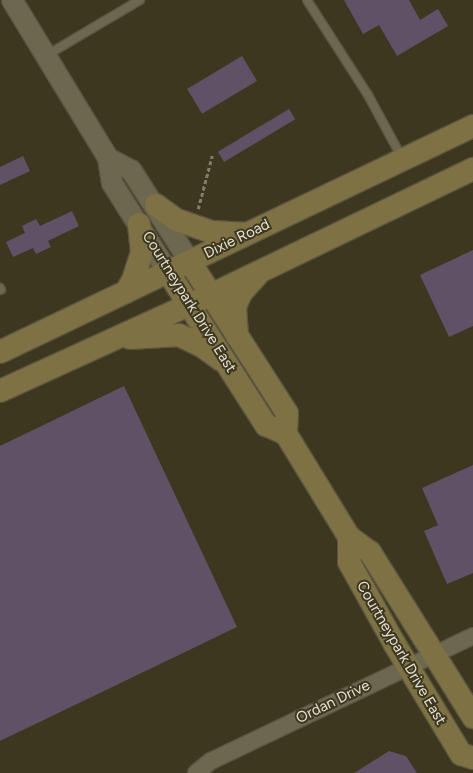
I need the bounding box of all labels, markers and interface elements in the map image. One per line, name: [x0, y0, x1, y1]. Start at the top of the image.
street label: Dixie Road: [201, 215, 273, 263]
street label: Courtneypark Drive East: [138, 228, 240, 376]
street label: Courtneypark Drive East: [352, 578, 450, 728]
street label: Ordan Drive: [293, 676, 373, 728]

